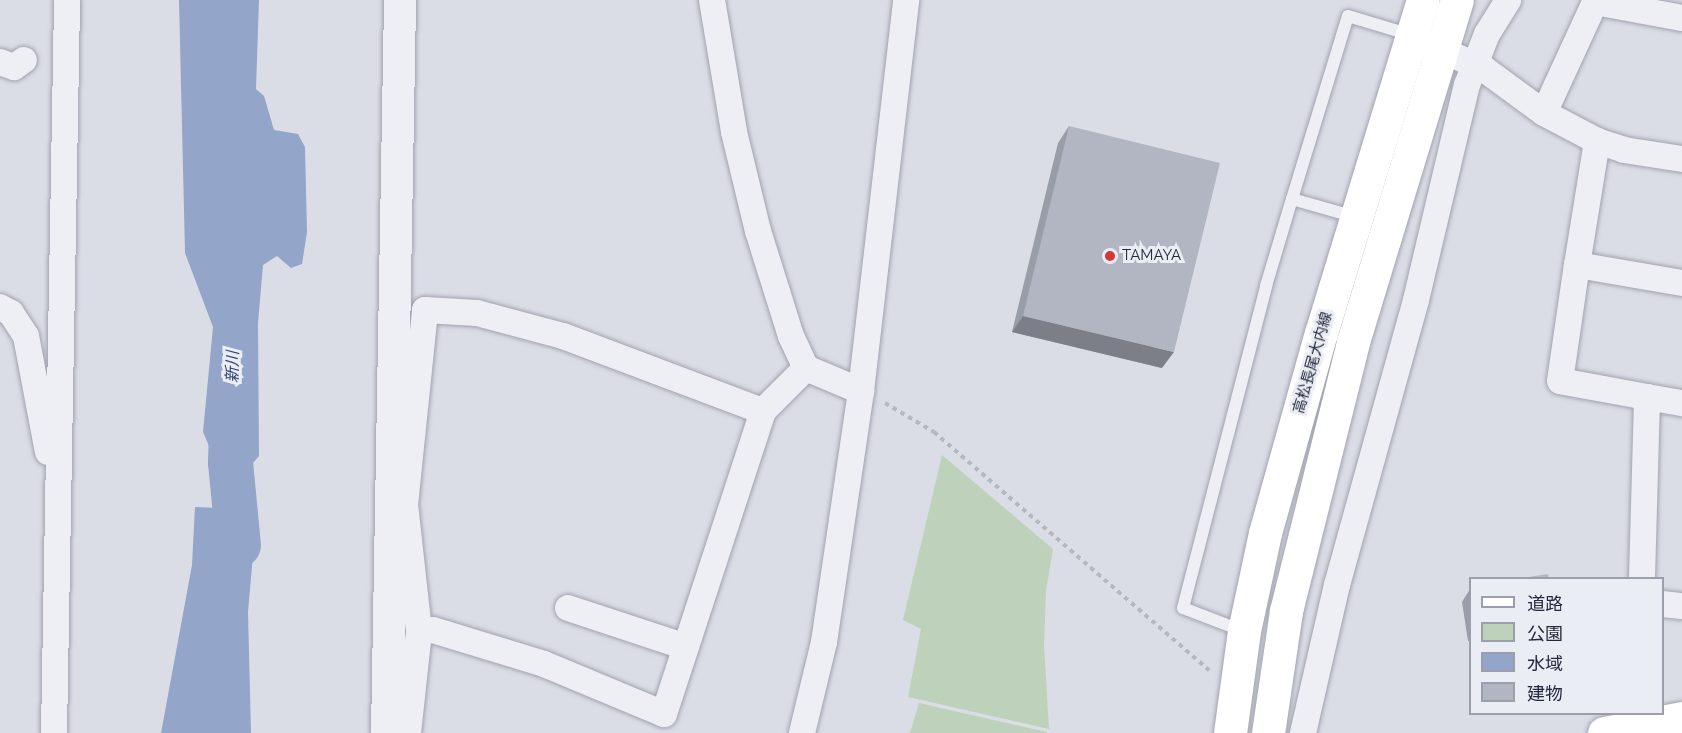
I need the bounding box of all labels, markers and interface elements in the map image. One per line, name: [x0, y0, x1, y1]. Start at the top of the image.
place label: TAMAYA: [1122, 247, 1181, 265]
marker: TAMAYA: [1103, 249, 1117, 263]
street label: 高松長尾大内線: [1290, 310, 1336, 416]
water label: 新川: [223, 351, 243, 383]
legend: [1469, 577, 1664, 715]
text: 道路: [1527, 593, 1563, 614]
text: 公園: [1527, 623, 1563, 644]
text: 水域: [1527, 653, 1563, 674]
text: 建物: [1527, 683, 1563, 704]

